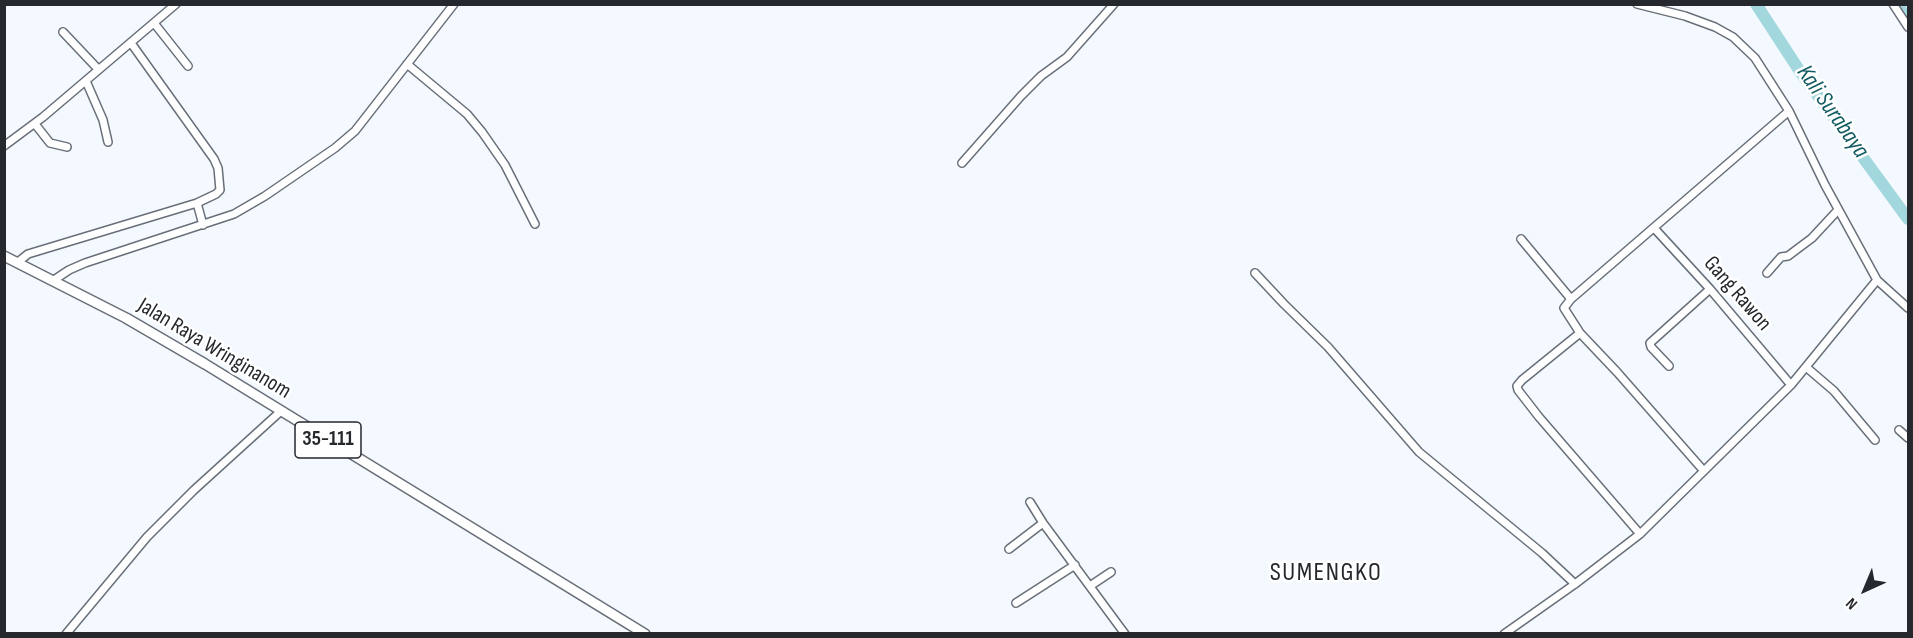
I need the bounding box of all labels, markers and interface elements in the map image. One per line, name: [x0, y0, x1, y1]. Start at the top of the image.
water label: Kali Surabaya: [1790, 60, 1874, 164]
street label: Gang Rawon: [1697, 251, 1777, 337]
street label: Jalan Raya Wringinanom: [133, 293, 295, 405]
road number: 35-111: [295, 422, 361, 458]
district label: SUMENGKO: [1270, 557, 1382, 589]
north arrow: [1835, 560, 1895, 620]
text: N: [1842, 594, 1862, 613]

